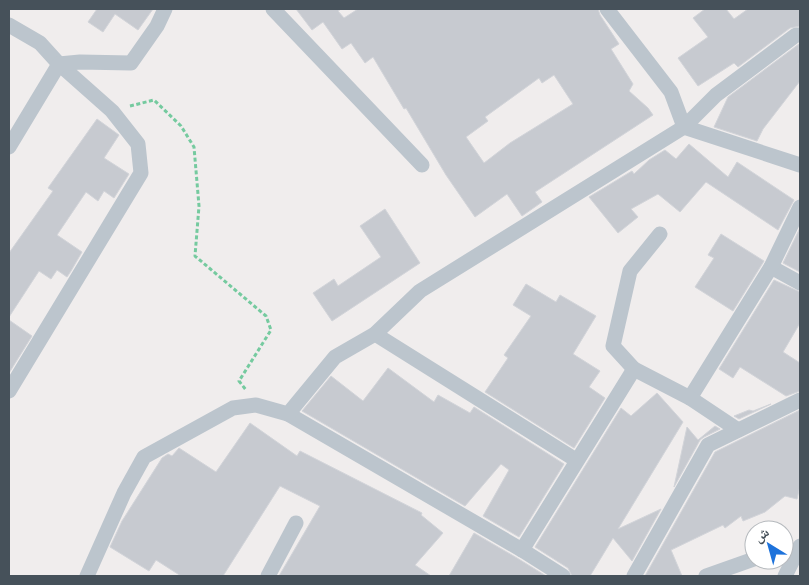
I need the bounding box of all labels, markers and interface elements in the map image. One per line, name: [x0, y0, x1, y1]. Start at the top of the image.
north arrow: [744, 520, 794, 570]
text: ش: [750, 523, 773, 546]

